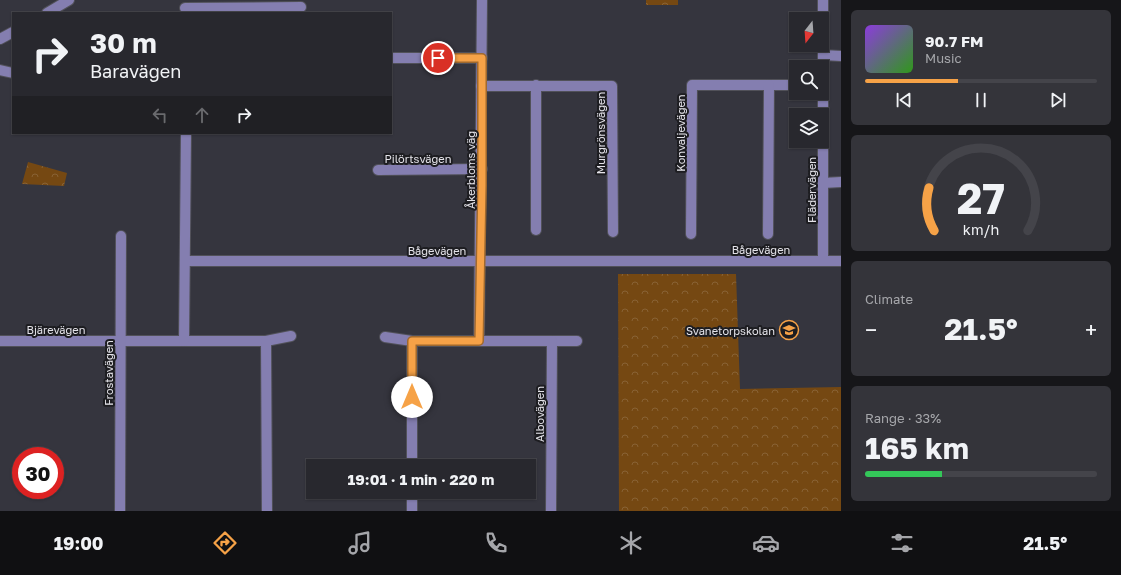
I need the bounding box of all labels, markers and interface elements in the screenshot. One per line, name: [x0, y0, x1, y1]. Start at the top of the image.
north arrow: [789, 12, 829, 52]
map controls: [789, 12, 829, 148]
text: 30 m: [90, 26, 157, 59]
icon: right: [24, 28, 76, 80]
text: 90.7 FM: [925, 32, 983, 50]
pin: [421, 41, 455, 75]
icon: arrive: [427, 47, 449, 69]
text: Music: [925, 50, 962, 66]
text: Baravägen: [90, 60, 181, 82]
button: search: [789, 60, 829, 100]
icon: previous: [893, 89, 915, 111]
icon: pause: [970, 89, 992, 111]
icon: next: [1047, 89, 1069, 111]
street label: Murgrönsvägen: [594, 92, 607, 174]
street label: Konvaljevägen: [674, 94, 687, 172]
icon: left: [149, 104, 171, 126]
icon: ahead: [191, 104, 213, 126]
icon: right: [233, 104, 255, 126]
button: layers: [789, 108, 829, 148]
street label: Åkerbloms väg: [464, 131, 477, 209]
street label: Pilörtsvägen: [385, 152, 451, 165]
street label: Flädervägen: [805, 157, 818, 223]
text: 27: [957, 173, 1005, 223]
text: km/h: [963, 220, 999, 237]
street label: Bågevägen: [732, 243, 790, 256]
street label: Bågevägen: [408, 244, 466, 257]
text: Climate: [865, 291, 913, 307]
text: 21.5°: [944, 311, 1018, 347]
text: −: [865, 316, 877, 343]
text: +: [1085, 316, 1097, 343]
school or university icon: Svanetorpskolan: [778, 319, 800, 341]
street label: Bjärevägen: [27, 323, 85, 336]
place label: Svanetorpskolan: [686, 324, 775, 337]
street label: Frostavägen: [102, 340, 115, 406]
position arrow: [391, 376, 433, 418]
street label: Albovägen: [533, 386, 546, 442]
text: Range · 33%: [865, 410, 941, 426]
text: 165 km: [865, 430, 969, 466]
speed limit sign: 30: [12, 447, 64, 499]
text: 19:01 · 1 min · 220 m: [348, 470, 494, 488]
icon: directions: [211, 529, 239, 557]
icon: music: [346, 529, 374, 557]
icon: phone: [482, 529, 510, 557]
icon: climate: [617, 529, 645, 557]
icon: car: [752, 529, 780, 557]
icon: filters: [888, 529, 916, 557]
text: 19:00: [54, 532, 104, 554]
text: 21.5°: [1023, 532, 1067, 554]

